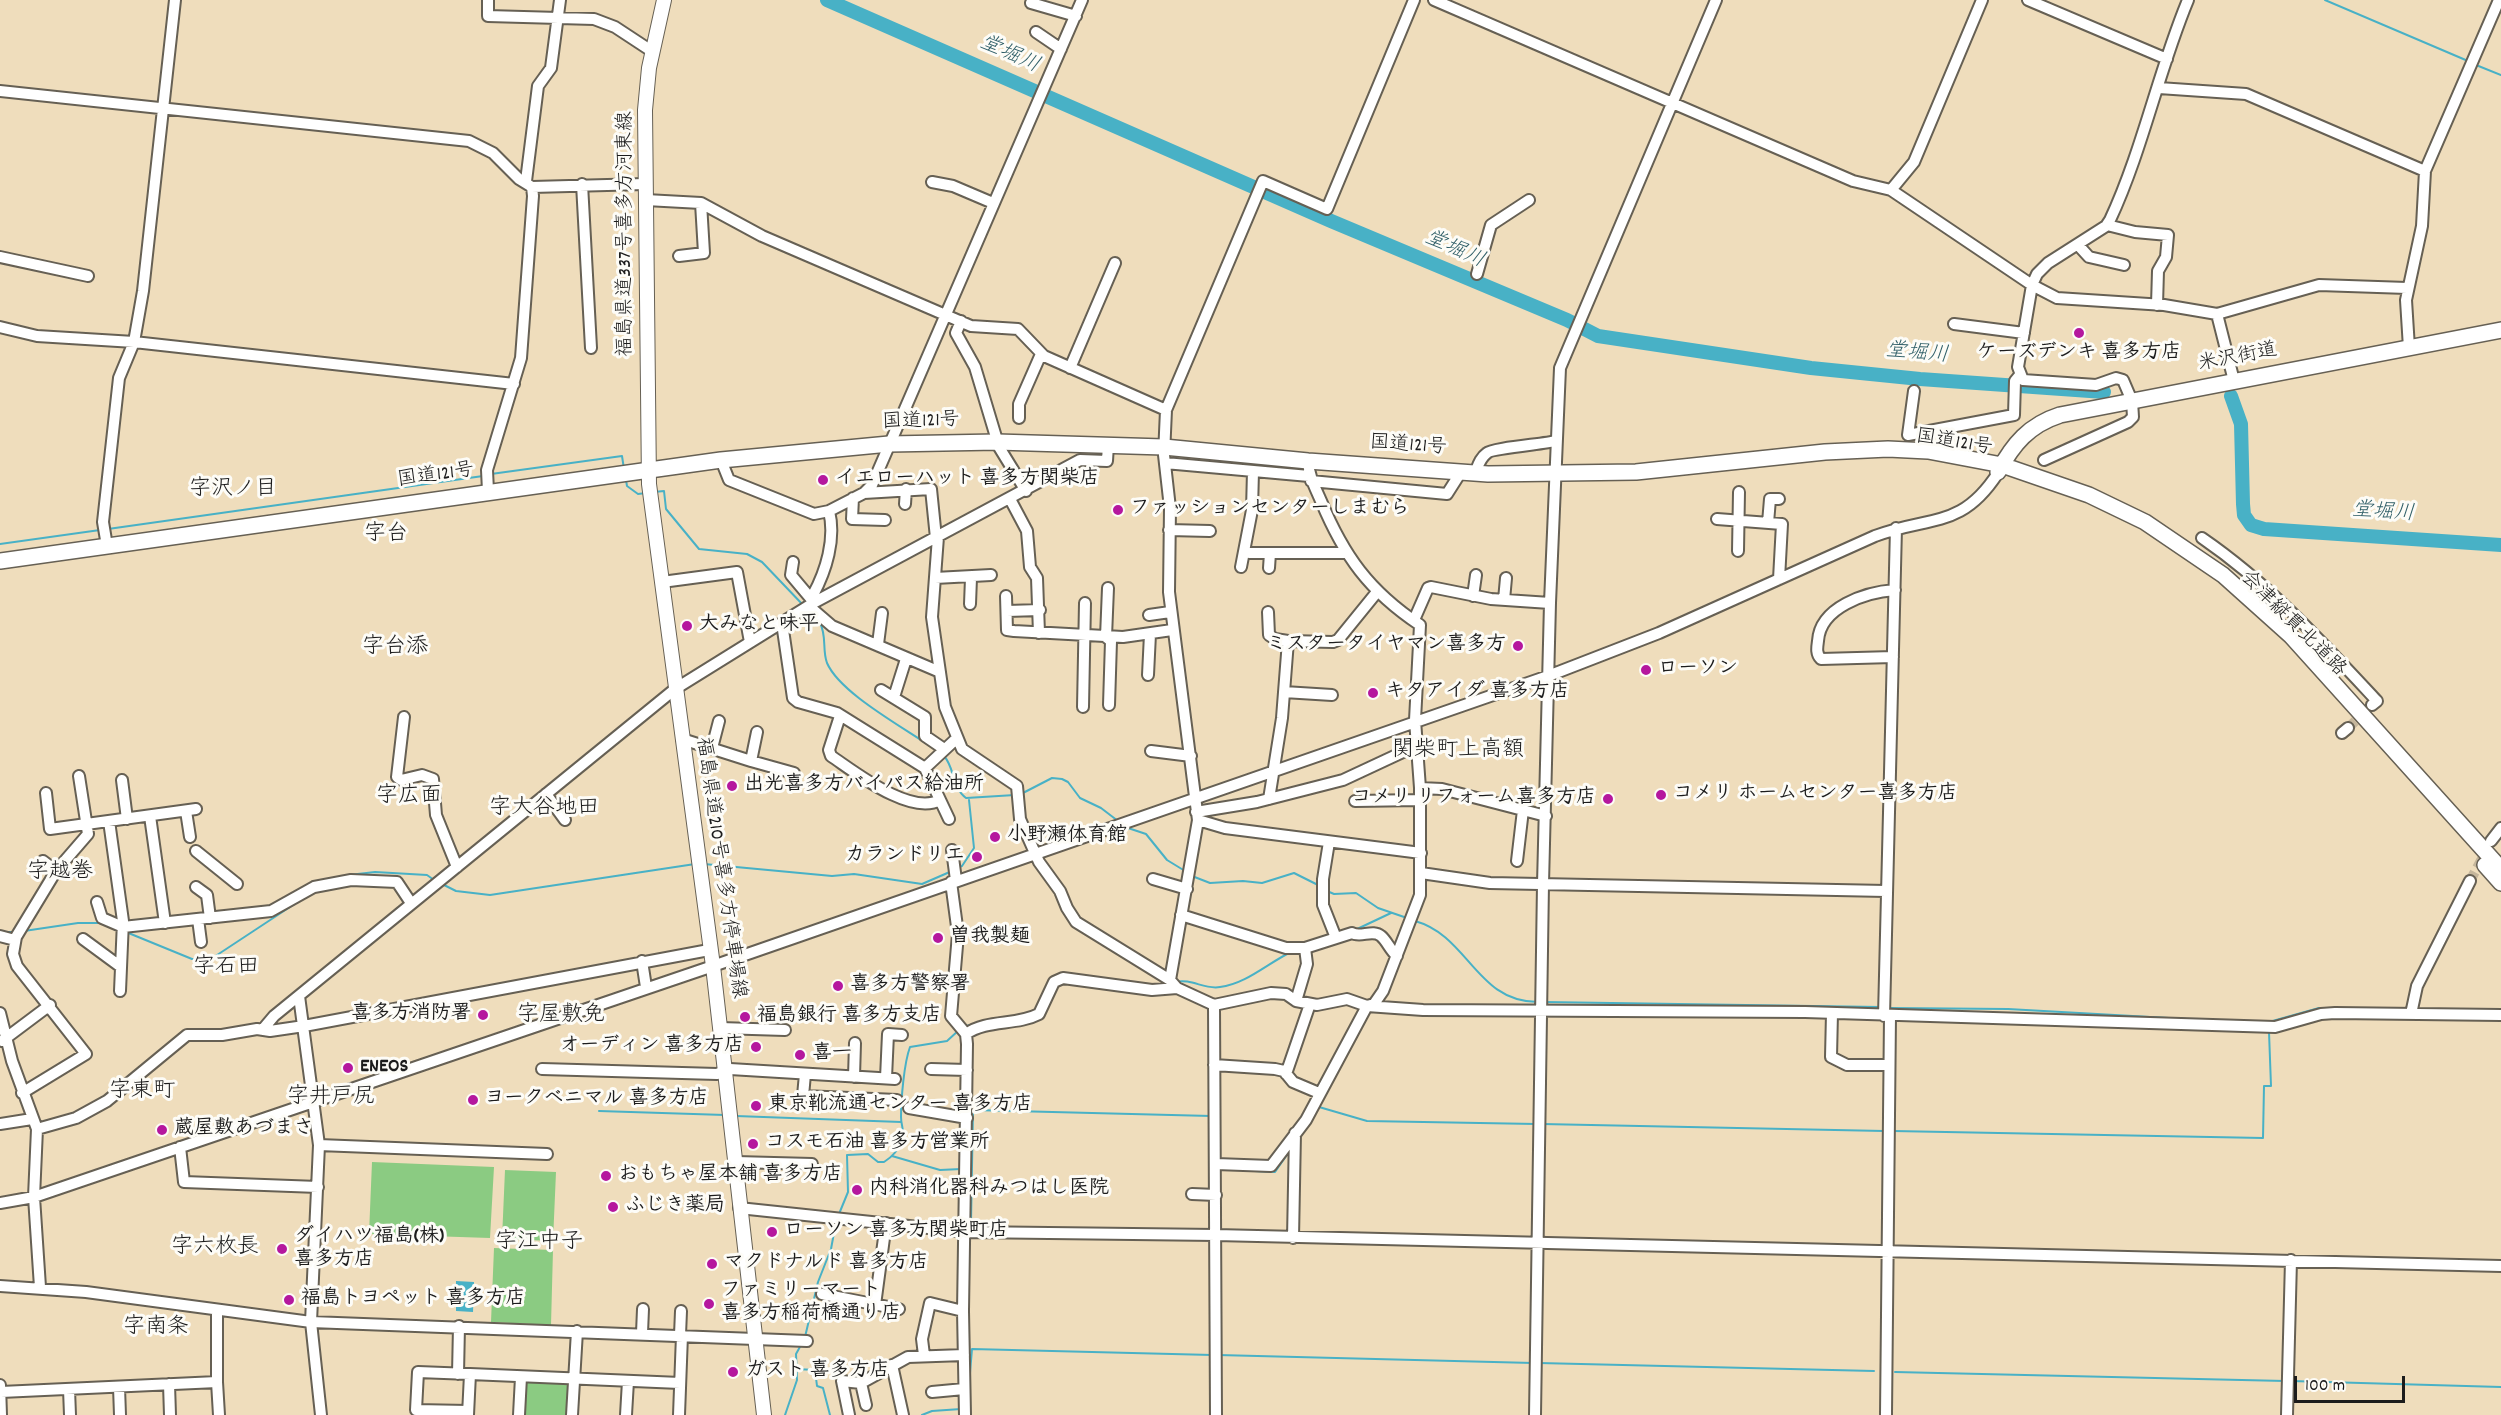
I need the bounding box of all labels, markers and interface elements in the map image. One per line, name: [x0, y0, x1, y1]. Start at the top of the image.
water label: 堂堀川: [975, 32, 1043, 80]
street label: 福島県道337号喜多方河東線: [615, 111, 639, 357]
water label: 堂堀川: [1420, 227, 1488, 275]
marker: ケーズデンキ 喜多方店: [2072, 326, 2086, 340]
water label: 堂堀川: [1885, 340, 1949, 370]
street label: 米沢街道: [2196, 340, 2280, 378]
place label: ケーズデンキ 喜多方店: [1977, 342, 2181, 366]
street label: 国道121号: [882, 410, 960, 436]
street label: 国道121号: [1914, 426, 1994, 462]
street label: 国道121号: [1369, 432, 1447, 462]
street label: 国道121号: [396, 460, 476, 494]
place label: イエローハット 喜多方関柴店: [835, 468, 1100, 492]
marker: イエローハット 喜多方関柴店: [816, 473, 830, 487]
district label: 字沢ノ目: [189, 478, 277, 504]
place label: ファッションセンターしまむら: [1130, 498, 1410, 522]
water label: 堂堀川: [2351, 499, 2415, 529]
marker: ファッションセンターしまむら: [1111, 503, 1125, 517]
district label: 字台: [364, 523, 408, 549]
street label: 会津縦貫北道路: [2234, 567, 2350, 683]
place label: 大みなと味平: [699, 614, 819, 638]
marker: 大みなと味平: [680, 619, 694, 633]
place label: ミスタータイヤマン喜多方: [1266, 634, 1506, 658]
district label: 字台添: [362, 636, 428, 662]
marker: ミスタータイヤマン喜多方: [1511, 639, 1525, 653]
place label: ローソン: [1658, 658, 1738, 682]
marker: ローソン: [1639, 663, 1653, 677]
place label: キタアイダ 喜多方店: [1385, 681, 1570, 705]
marker: キタアイダ 喜多方店: [1366, 686, 1380, 700]
street label: 福島県道210号喜多方停車場線: [689, 736, 749, 1000]
district label: 関柴町上高額: [1392, 739, 1524, 765]
place label: 出光喜多方バイパス給油所: [744, 774, 984, 798]
marker: 出光喜多方バイパス給油所: [725, 779, 739, 793]
place label: コメリ ホームセンター喜多方店: [1673, 783, 1958, 807]
district label: 字広面: [376, 785, 442, 811]
place label: コメリ リフォーム喜多方店: [1351, 787, 1596, 811]
marker: コメリ ホームセンター喜多方店: [1654, 788, 1668, 802]
marker: コメリ リフォーム喜多方店: [1601, 792, 1615, 806]
district label: 字大谷地田: [489, 797, 599, 823]
place label: 小野瀬体育館: [1007, 825, 1127, 849]
marker: 小野瀬体育館: [988, 830, 1002, 844]
place label: カランドリエ: [845, 845, 965, 869]
marker: カランドリエ: [970, 850, 984, 864]
district label: 字越巻: [27, 861, 93, 887]
place label: 曽我製麺: [950, 926, 1030, 950]
marker: 曽我製麺: [931, 931, 945, 945]
district label: 字石田: [193, 956, 259, 982]
place label: 喜多方警察署: [850, 974, 970, 998]
marker: 喜多方警察署: [831, 979, 845, 993]
place label: 喜多方消防署: [351, 1003, 471, 1027]
district label: 字屋敷免: [517, 1004, 605, 1030]
place label: 福島銀行 喜多方支店: [757, 1005, 942, 1029]
marker: 喜多方消防署: [476, 1008, 490, 1022]
marker: 福島銀行 喜多方支店: [738, 1010, 752, 1024]
place label: オーディン 喜多方店: [559, 1035, 744, 1059]
marker: オーディン 喜多方店: [749, 1040, 763, 1054]
place label: 喜一: [812, 1043, 852, 1067]
marker: 喜一: [793, 1048, 807, 1062]
place label: ENEOS: [360, 1056, 408, 1080]
marker: ENEOS: [341, 1061, 355, 1075]
district label: 字東町: [109, 1080, 175, 1106]
district label: 字井戸尻: [287, 1086, 375, 1112]
place label: ヨークベニマル 喜多方店: [485, 1088, 708, 1112]
marker: ヨークベニマル 喜多方店: [466, 1093, 480, 1107]
place label: 東京靴流通センター 喜多方店: [768, 1094, 1033, 1118]
marker: 東京靴流通センター 喜多方店: [749, 1099, 763, 1113]
place label: 蔵屋敷あづまさ: [174, 1118, 314, 1142]
marker: 蔵屋敷あづまさ: [155, 1123, 169, 1137]
place label: コスモ石油 喜多方営業所: [765, 1132, 990, 1156]
marker: コスモ石油 喜多方営業所: [746, 1137, 760, 1151]
place label: おもちゃ屋本舗 喜多方店: [618, 1164, 843, 1188]
marker: おもちゃ屋本舗 喜多方店: [599, 1169, 613, 1183]
place label: 内科消化器科みつはし医院: [869, 1178, 1109, 1202]
marker: 内科消化器科みつはし医院: [850, 1183, 864, 1197]
place label: ふじき薬局: [625, 1195, 725, 1219]
marker: ふじき薬局: [606, 1200, 620, 1214]
place label: ローソン 喜多方関柴町店: [784, 1220, 1009, 1244]
marker: ローソン 喜多方関柴町店: [765, 1225, 779, 1239]
place label: ダイハツ福島(株) 喜多方店: [294, 1226, 444, 1273]
district label: 字江中子: [495, 1231, 583, 1257]
district label: 字六枚長: [171, 1236, 259, 1262]
marker: ダイハツ福島(株) 喜多方店: [275, 1242, 289, 1256]
place label: マクドナルド 喜多方店: [724, 1252, 929, 1276]
marker: マクドナルド 喜多方店: [705, 1257, 719, 1271]
place label: ファミリーマート 喜多方稲荷橋通り店: [721, 1280, 901, 1327]
place label: 福島トヨペット 喜多方店: [301, 1288, 526, 1312]
marker: 福島トヨペット 喜多方店: [282, 1293, 296, 1307]
marker: ファミリーマート 喜多方稲荷橋通り店: [702, 1297, 716, 1311]
district label: 字南条: [123, 1316, 189, 1342]
place label: ガスト 喜多方店: [745, 1360, 890, 1384]
scale bar: [2297, 1364, 2408, 1402]
marker: ガスト 喜多方店: [726, 1365, 740, 1379]
text: 100 m: [2305, 1374, 2345, 1399]

